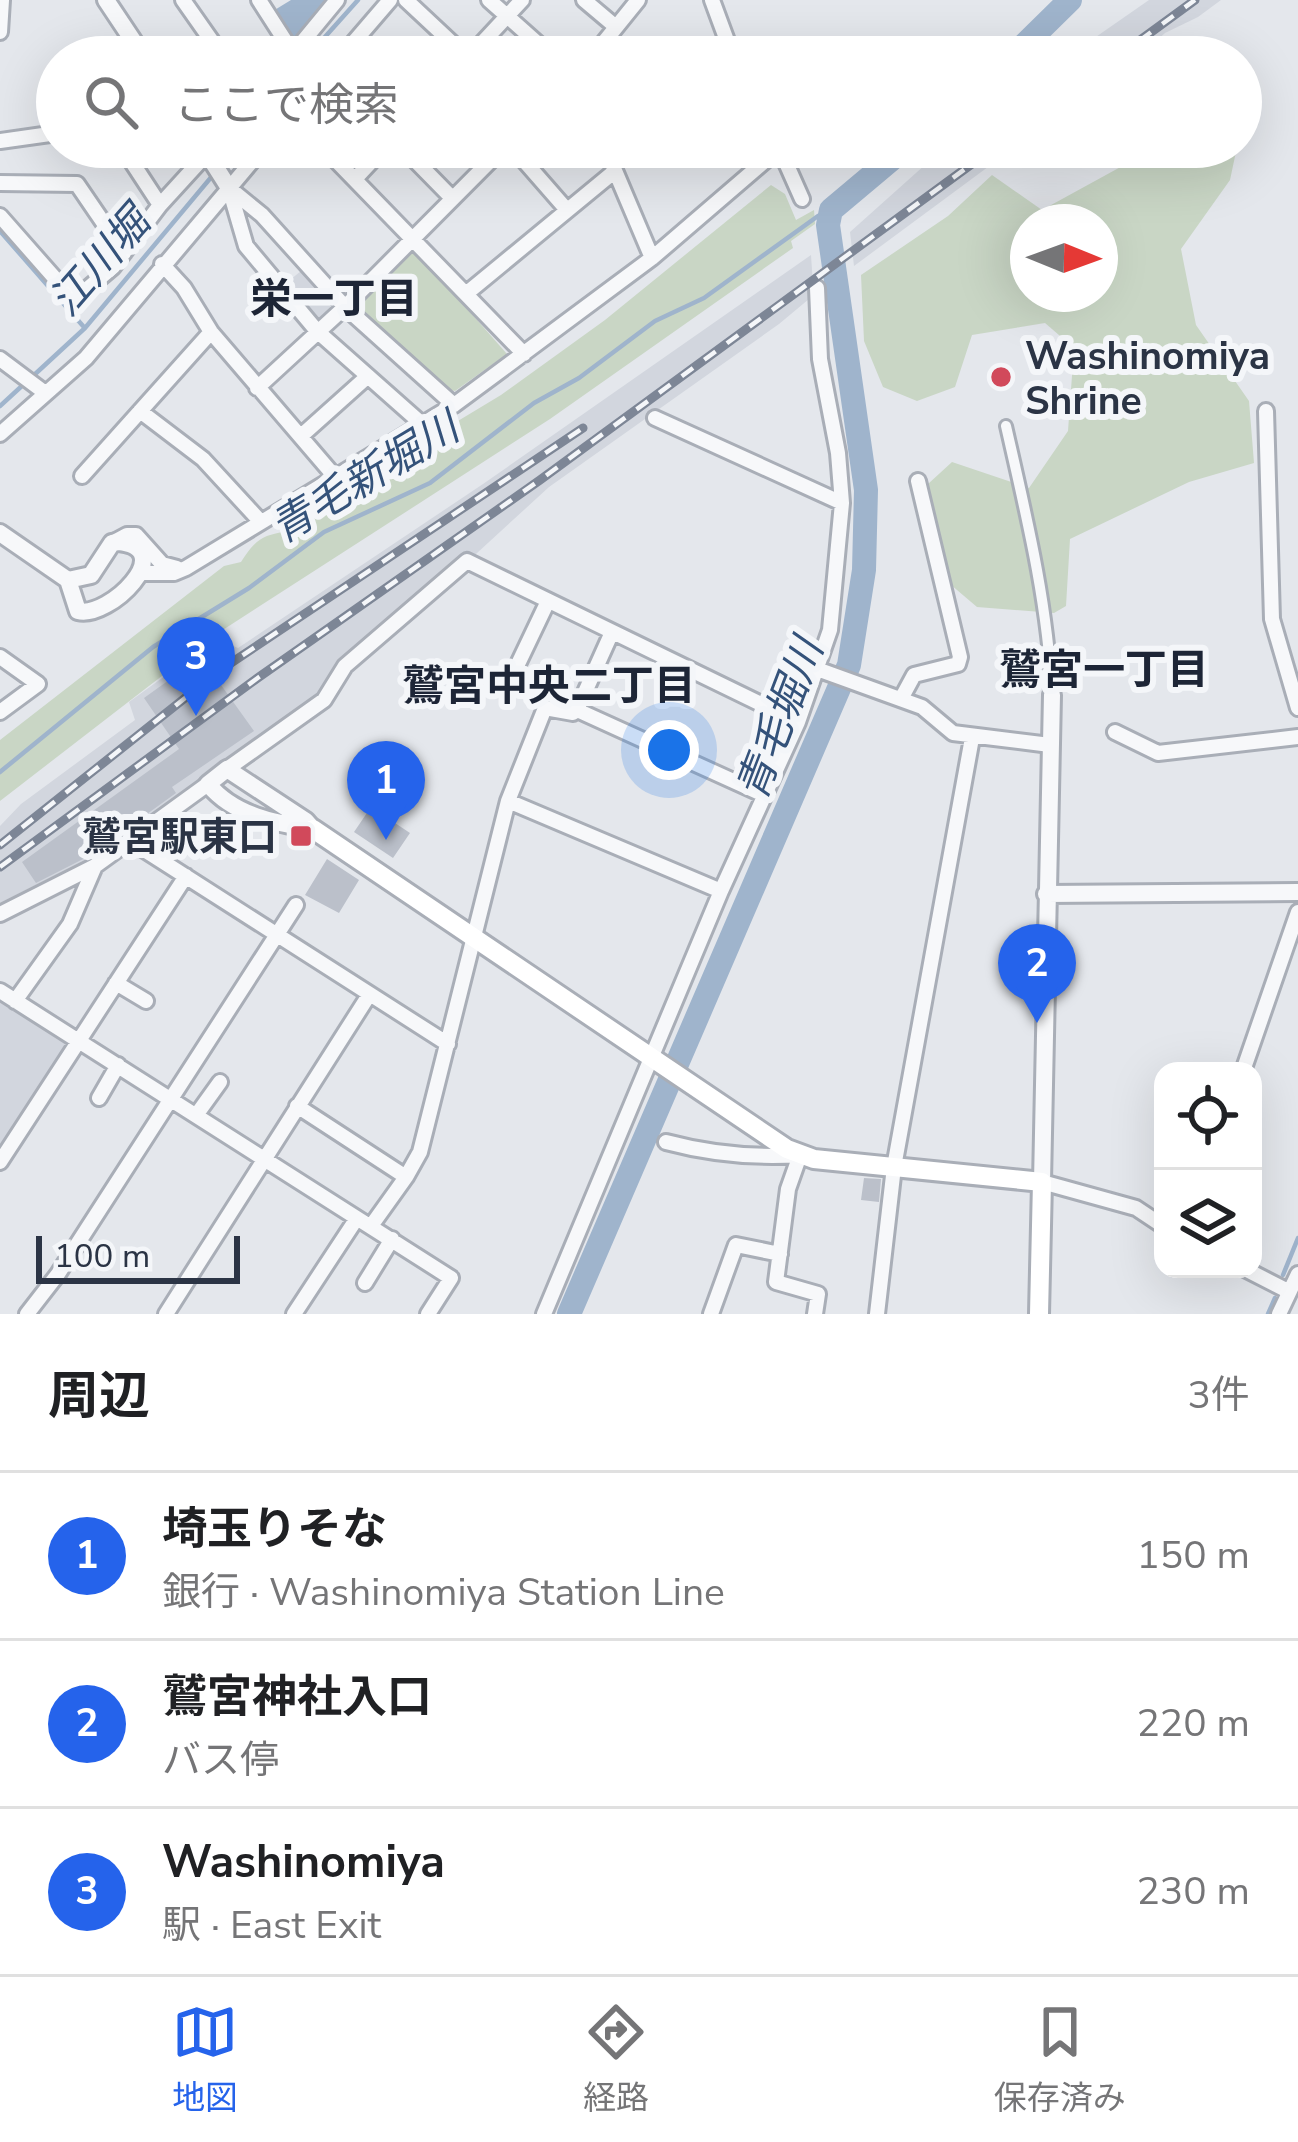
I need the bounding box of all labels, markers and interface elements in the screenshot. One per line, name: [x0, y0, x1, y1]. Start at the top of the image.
search box: [36, 36, 1262, 168]
icon: search: [78, 69, 144, 135]
text: ここで検索: [174, 75, 399, 136]
water label: 江川堀: [37, 191, 167, 328]
north arrow: [1010, 204, 1118, 312]
district label: 栄一丁目: [250, 271, 418, 328]
place label: Washinomiya Shrine: [1025, 330, 1270, 428]
marker: Washinomiya Shrine: [988, 364, 1014, 390]
water label: 青毛新堀川: [260, 398, 473, 557]
pin: 3: [157, 617, 235, 716]
water label: 青毛堀川: [724, 627, 839, 808]
district label: 鷲宮一丁目: [999, 642, 1209, 699]
district label: 鷲宮中央二丁目: [402, 658, 696, 715]
your location: [639, 720, 699, 780]
pin: 1: [347, 741, 425, 840]
place label: 鷲宮駅東口: [82, 811, 277, 864]
marker: 鷲宮駅東口: [288, 823, 314, 849]
pin: 2: [998, 924, 1076, 1023]
map controls: [1154, 1062, 1262, 1278]
button: locate: [1154, 1062, 1262, 1170]
button: layers: [1154, 1170, 1262, 1278]
scale bar: [36, 1230, 240, 1283]
text: 100 m: [54, 1234, 150, 1279]
text: 周辺: [48, 1361, 150, 1431]
text: 3件: [1188, 1369, 1250, 1422]
text: 埼玉りそな: [162, 1499, 387, 1560]
text: 1: [75, 1529, 99, 1582]
text: 150 m: [1136, 1529, 1250, 1582]
text: 銀行 · Washinomiya Station Line: [162, 1566, 725, 1619]
text: 鷲宮神社入口: [162, 1667, 432, 1728]
text: 2: [75, 1697, 99, 1750]
text: 220 m: [1136, 1697, 1250, 1750]
text: バス停: [162, 1734, 279, 1787]
text: Washinomiya: [162, 1832, 445, 1893]
text: 3: [75, 1865, 99, 1918]
text: 230 m: [1136, 1865, 1250, 1918]
text: 駅 · East Exit: [162, 1899, 381, 1952]
tab: 地図: [172, 1999, 238, 2121]
tab: 経路: [583, 1999, 649, 2121]
tab: 保存済み: [994, 1999, 1126, 2121]

